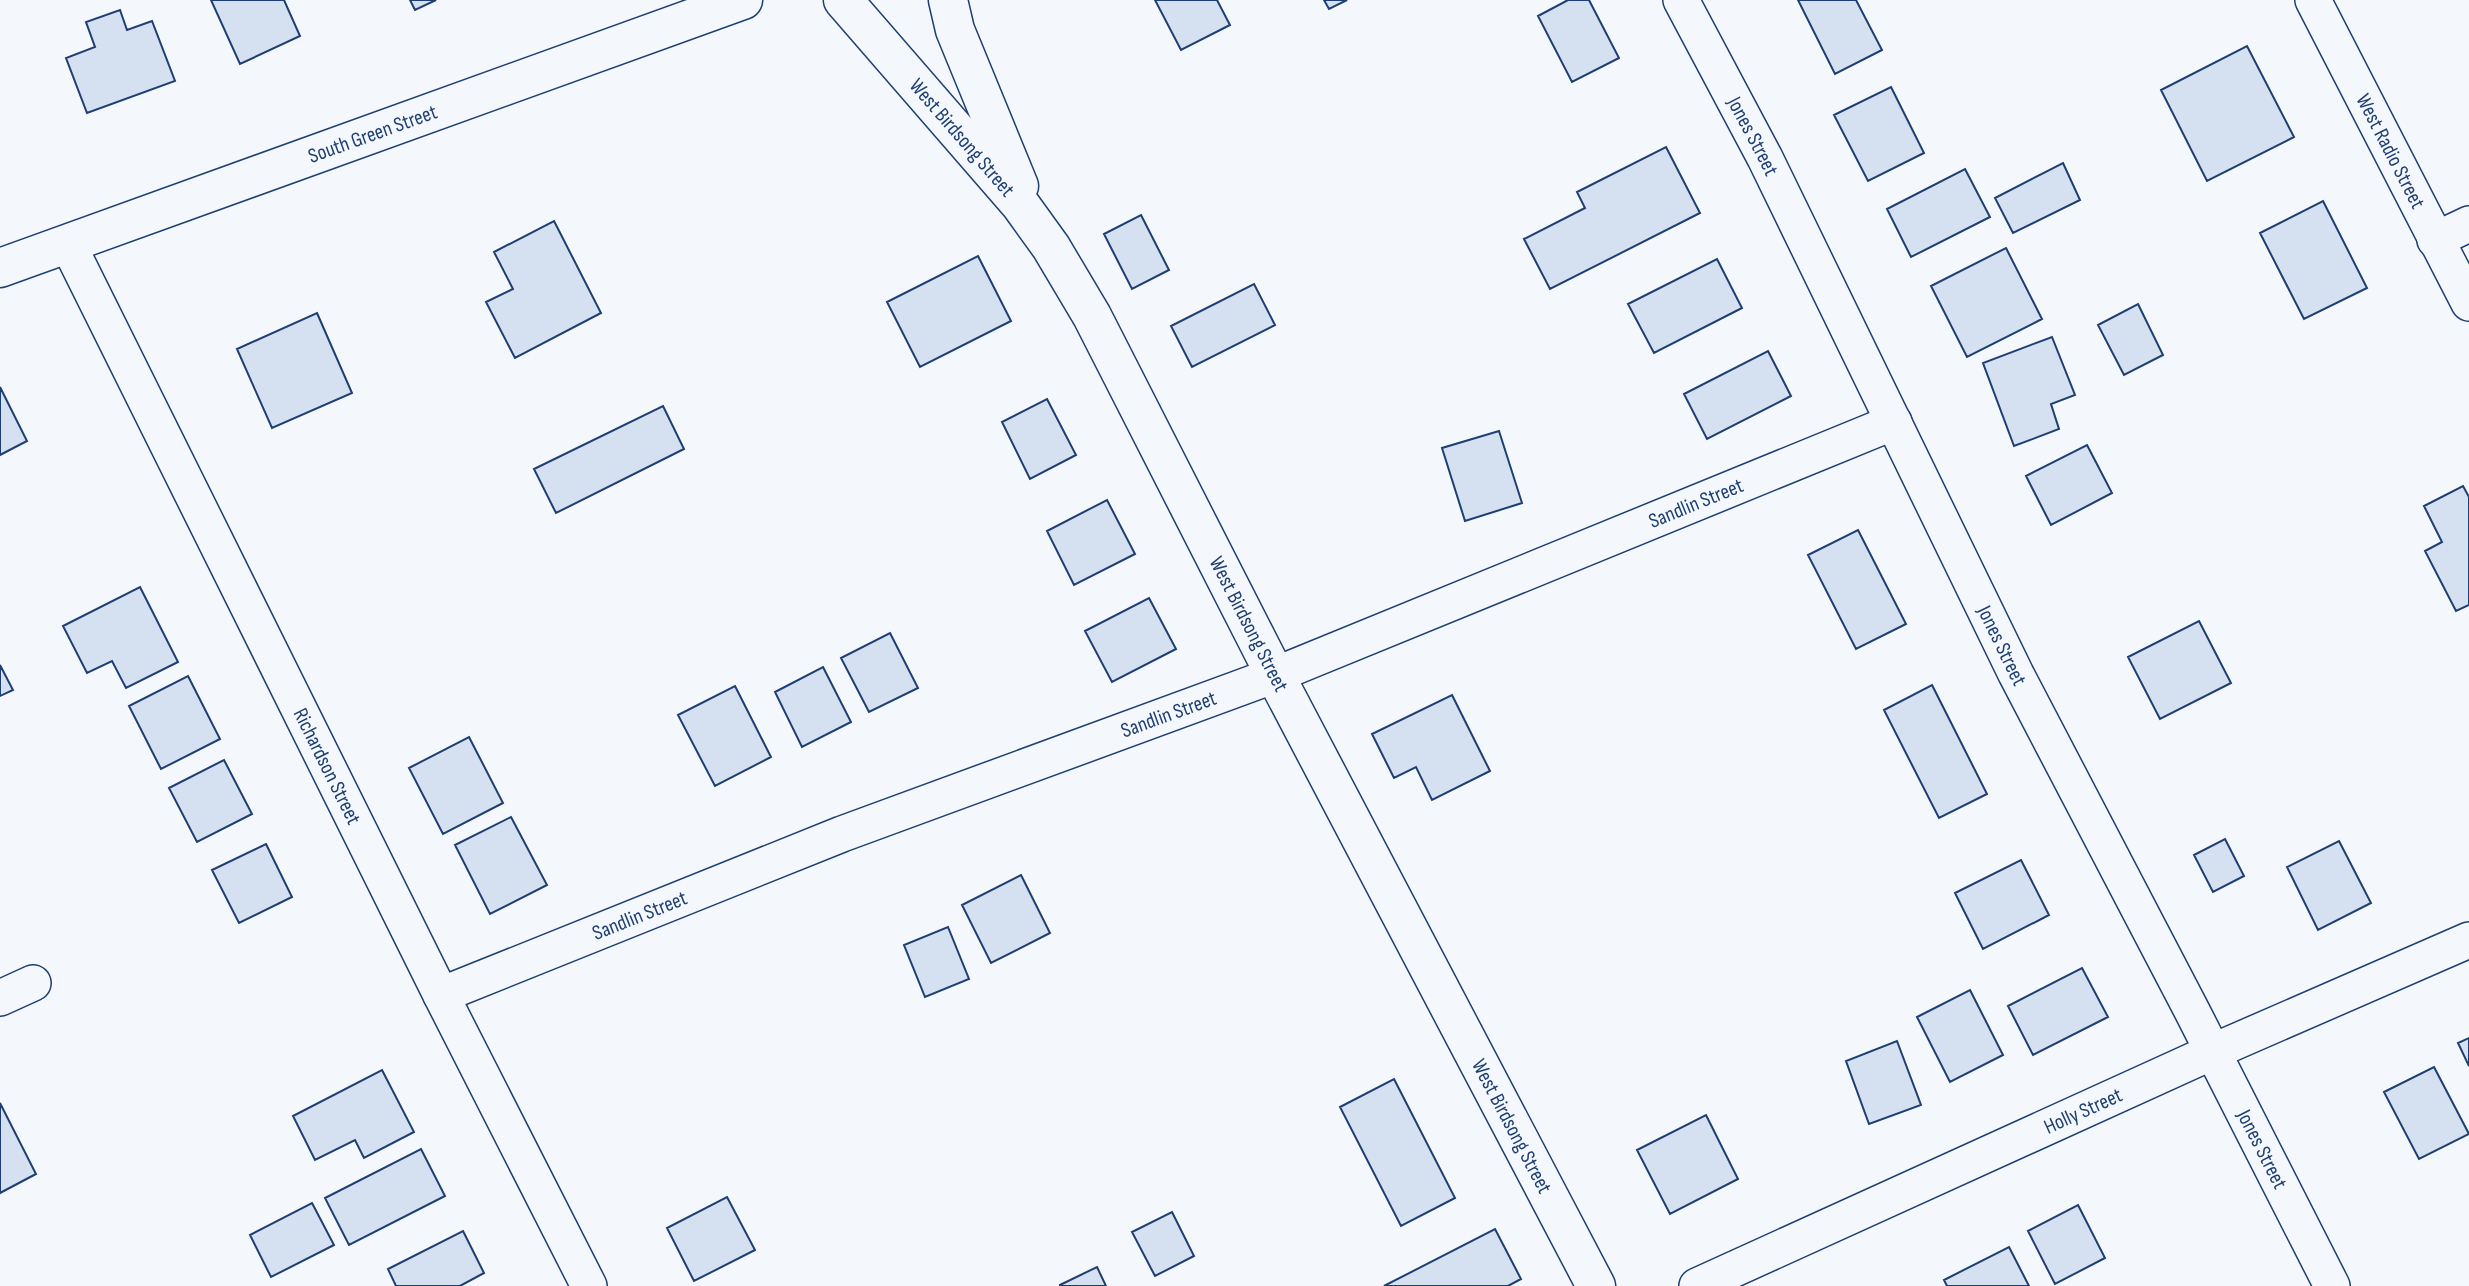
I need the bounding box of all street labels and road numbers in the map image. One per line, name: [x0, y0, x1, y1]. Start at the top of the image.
street label: West Birdsong Street: [904, 73, 1020, 202]
street label: West Radio Street: [2351, 90, 2431, 213]
street label: Jones Street: [1722, 91, 1784, 180]
street label: South Green Street: [305, 99, 440, 168]
street label: Sandlin Street: [1645, 473, 1747, 533]
street label: West Birdsong Street: [1204, 552, 1294, 696]
street label: Jones Street: [1972, 601, 2032, 690]
street label: Sandlin Street: [1117, 685, 1220, 743]
street label: Richardson Street: [288, 704, 367, 828]
street label: Sandlin Street: [589, 885, 691, 945]
street label: West Birdsong Street: [1467, 1055, 1558, 1198]
street label: Holly Street: [2040, 1082, 2126, 1139]
street label: Jones Street: [2231, 1104, 2293, 1193]

